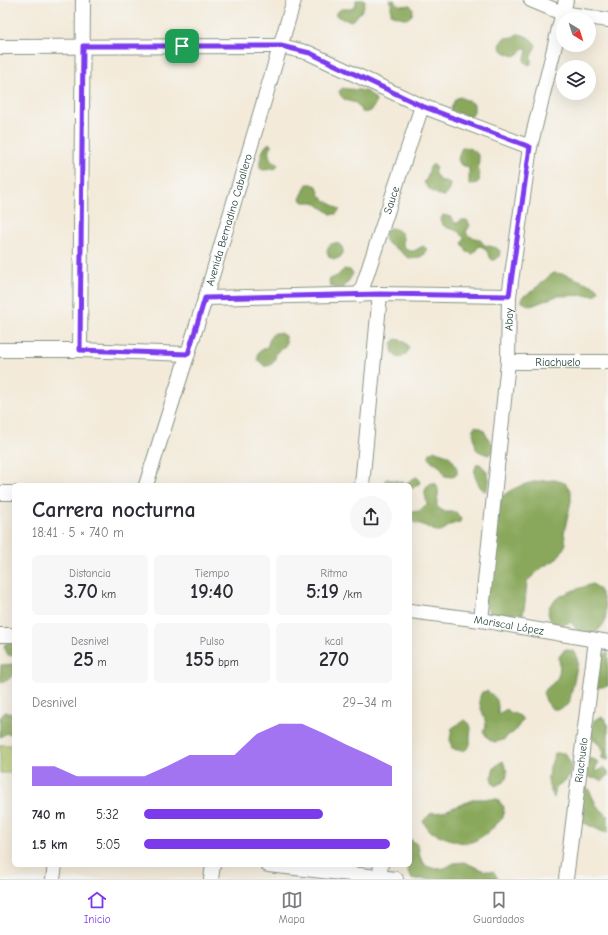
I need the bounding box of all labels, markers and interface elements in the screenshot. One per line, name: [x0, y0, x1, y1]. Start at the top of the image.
north arrow: [556, 12, 596, 52]
map controls: [556, 12, 596, 100]
pin: [165, 29, 199, 63]
icon: arrive: [171, 35, 193, 57]
button: layers: [556, 60, 596, 100]
street label: Avenida Bernadino Caballero: [204, 152, 255, 287]
street label: Sauce: [381, 184, 402, 216]
street label: Abay: [502, 308, 516, 331]
street label: Riachuelo: [535, 356, 581, 369]
button: share: [350, 496, 392, 538]
text: Carrera nocturna: [32, 497, 196, 523]
text: 18:41 · 5 × 740 m: [32, 525, 124, 540]
text: Distancia: [69, 567, 111, 580]
text: Tiempo: [195, 567, 229, 580]
text: Ritmo: [320, 567, 348, 580]
text: 3.70: [64, 580, 98, 603]
text: 19:40: [190, 580, 234, 603]
text: 5:19: [306, 580, 339, 603]
text: km: [98, 588, 116, 601]
text: /km: [339, 588, 362, 601]
street label: Mariscal López: [473, 613, 545, 638]
text: Desnivel: [71, 635, 109, 648]
text: Pulso: [200, 635, 224, 648]
text: kcal: [325, 635, 343, 648]
text: 25: [73, 648, 94, 671]
text: 155: [185, 648, 214, 671]
text: 270: [319, 648, 349, 671]
text: m: [94, 656, 107, 669]
text: bpm: [214, 656, 239, 669]
text: Desnivel: [32, 695, 77, 710]
text: 29–34 m: [343, 695, 392, 710]
street label: Riachuelo: [572, 737, 591, 783]
text: 740 m: [32, 807, 65, 822]
text: 5:32: [96, 807, 119, 822]
text: 1.5 km: [32, 837, 68, 852]
text: 5:05: [96, 837, 120, 852]
tab: Inicio: [84, 889, 111, 926]
tab: Mapa: [279, 889, 305, 926]
tab: Guardados: [473, 889, 524, 926]

